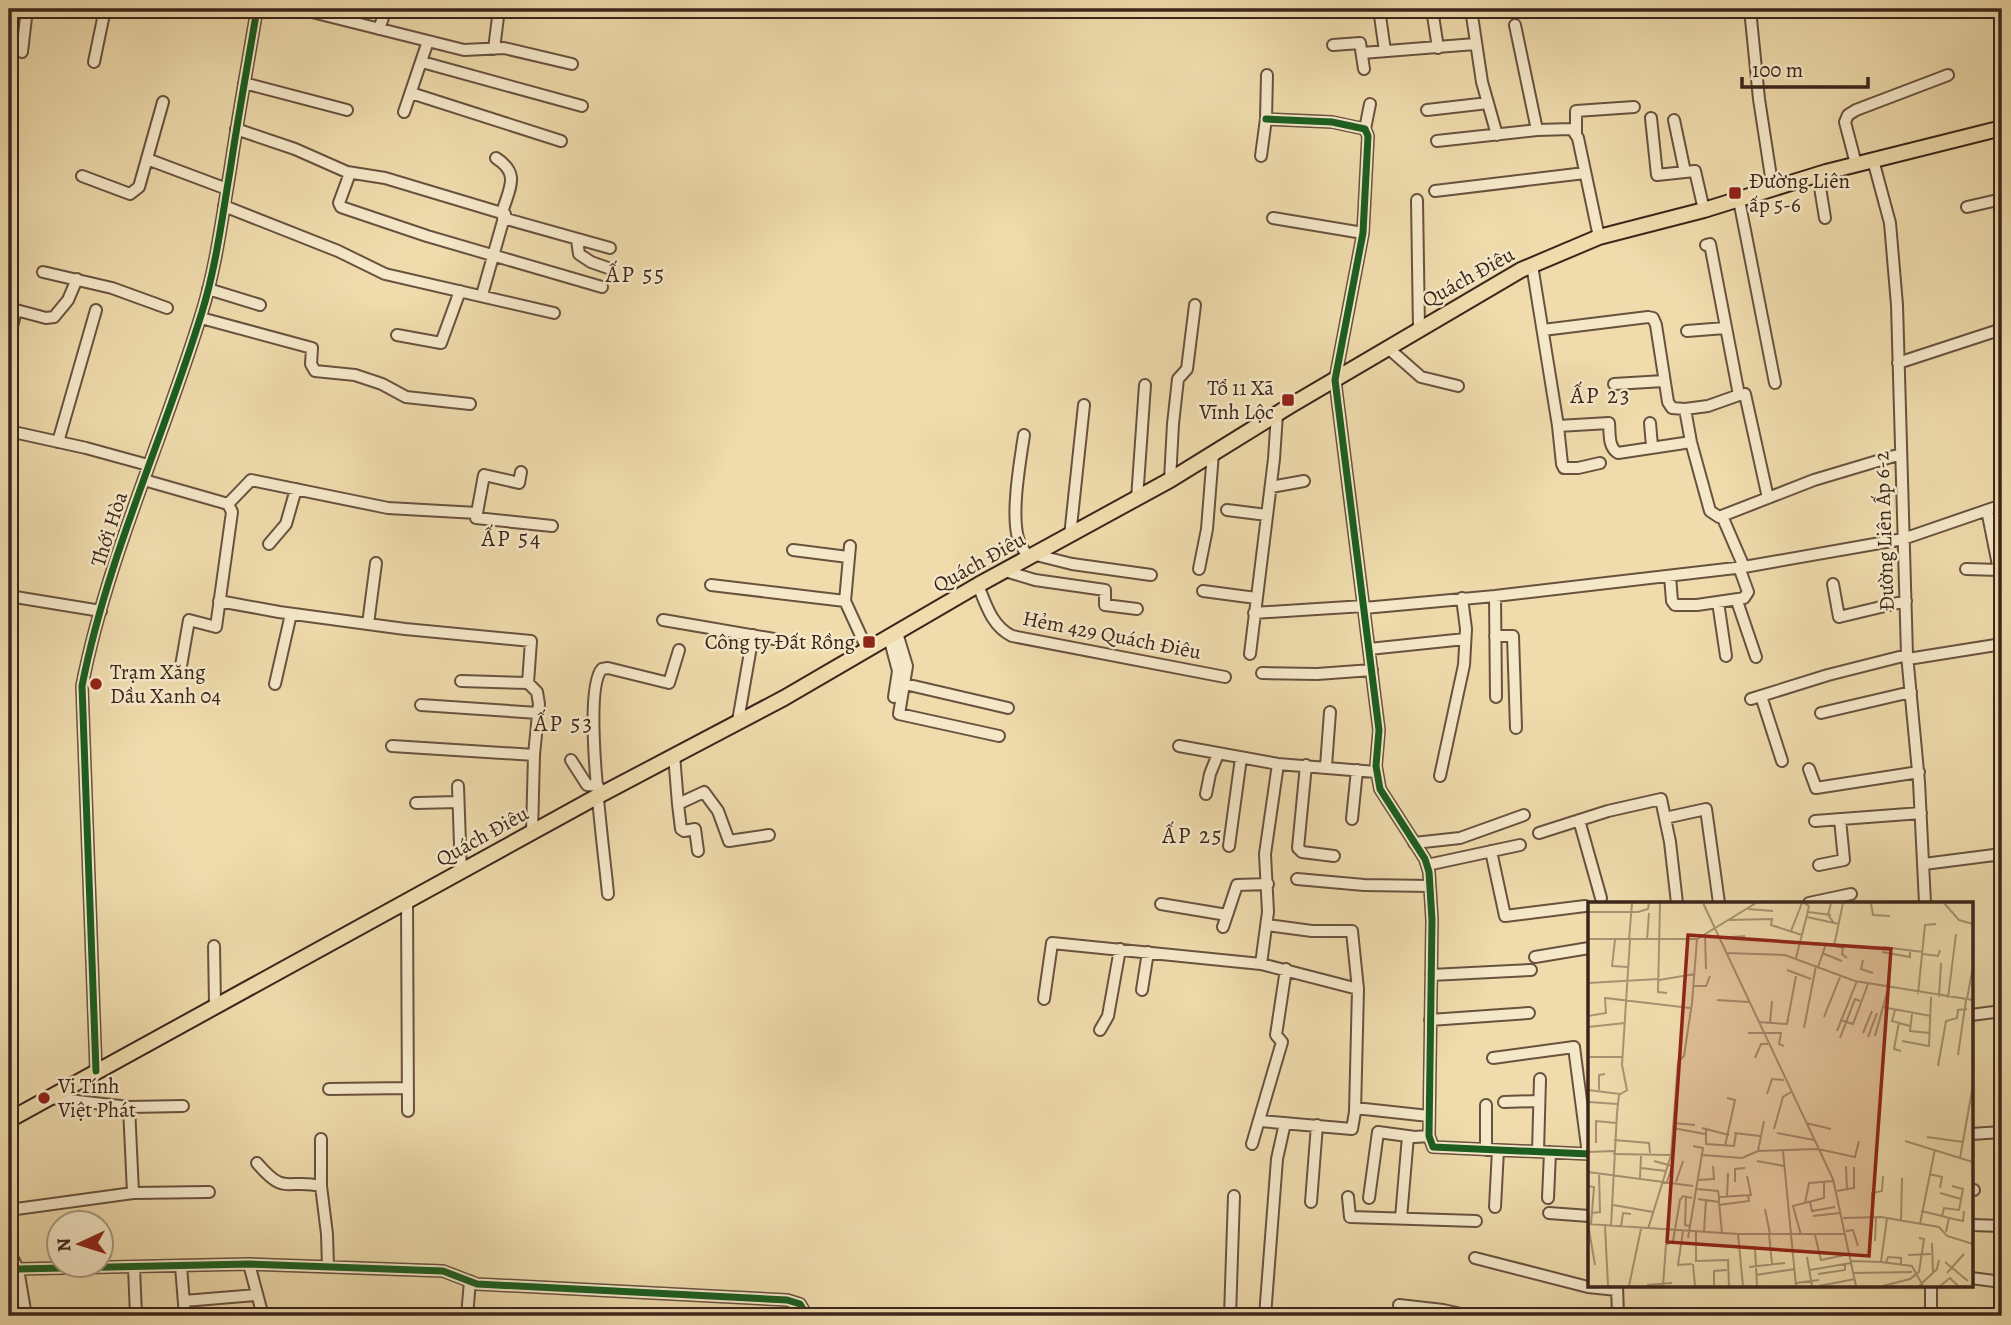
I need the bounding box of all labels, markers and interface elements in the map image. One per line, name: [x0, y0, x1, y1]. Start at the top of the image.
scale bar: [1742, 46, 1868, 90]
text: 100 m: [1752, 56, 1803, 84]
place label: Đường Liên ấp 5-6: [1749, 167, 1850, 219]
marker: Đường Liên ấp 5-6: [1727, 185, 1743, 201]
street label: Quách Điêu: [1417, 240, 1520, 314]
district label: ẤP 55: [605, 259, 666, 290]
place label: Tổ 11 Xã Vĩnh Lộc: [1198, 374, 1274, 426]
district label: ẤP 23: [1569, 380, 1632, 411]
marker: Tổ 11 Xã Vĩnh Lộc: [1280, 392, 1296, 408]
street label: Đường Liên Ấp 6-2: [1867, 451, 1901, 611]
street label: Thới Hòa: [84, 488, 134, 570]
district label: ẤP 54: [481, 523, 542, 554]
street label: Quách Điêu: [928, 525, 1031, 599]
street label: Hẻm 429 Quách Điêu: [1020, 604, 1204, 666]
place label: Công ty Đất Rồng: [705, 628, 855, 656]
marker: Công ty Đất Rồng: [861, 634, 877, 650]
place label: Trạm Xăng Dầu Xanh 04: [110, 658, 221, 710]
marker: Trạm Xăng Dầu Xanh 04: [88, 676, 104, 692]
district label: ẤP 53: [533, 708, 594, 739]
street label: Quách Điêu: [431, 799, 534, 873]
district label: ẤP 25: [1161, 820, 1224, 851]
inset map: [1588, 902, 1972, 1286]
place label: Vi Tính Việt Phát: [57, 1072, 136, 1124]
marker: Vi Tính Việt Phát: [36, 1090, 52, 1106]
north arrow: [46, 1210, 116, 1280]
text: N: [51, 1237, 77, 1253]

